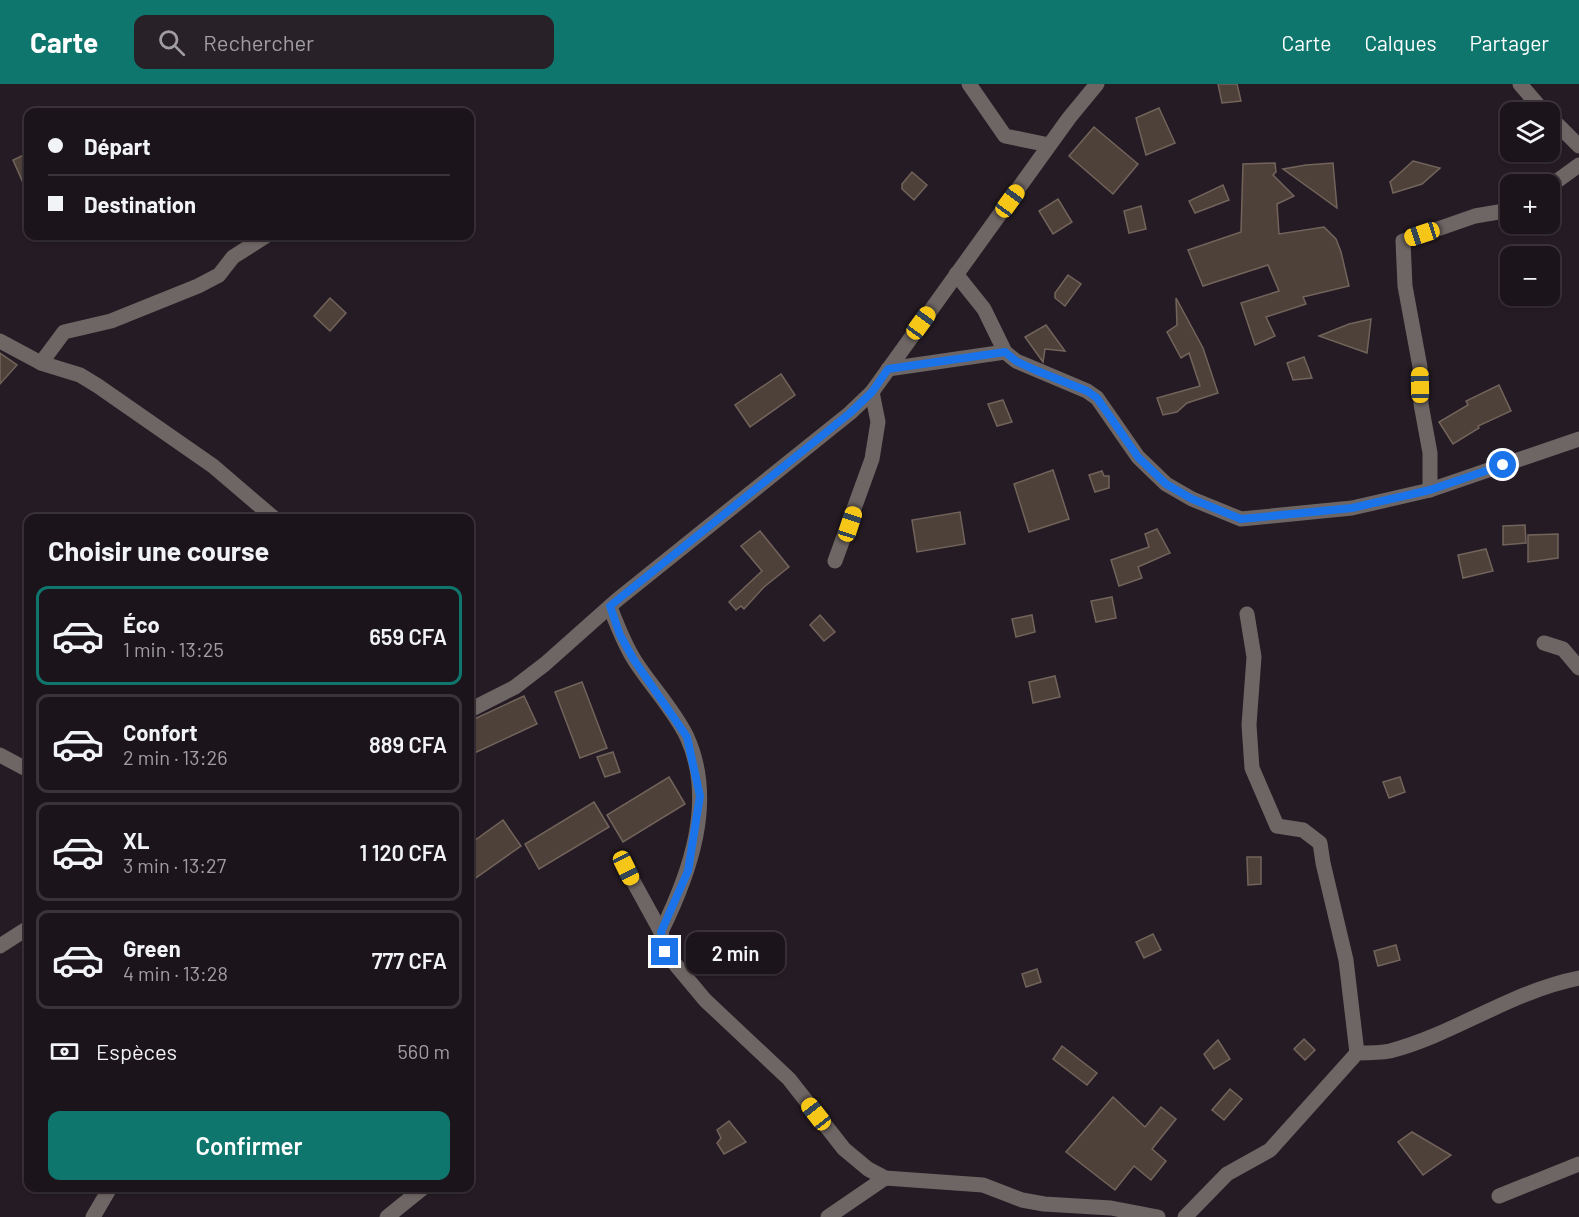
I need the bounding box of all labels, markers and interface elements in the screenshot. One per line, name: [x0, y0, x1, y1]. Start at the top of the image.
search box: [134, 15, 554, 69]
text: Carte: [30, 25, 98, 59]
icon: search: [155, 26, 188, 59]
text: Rechercher: [203, 29, 314, 55]
text: Carte: [1282, 30, 1331, 55]
text: Calques: [1364, 30, 1437, 55]
text: Partager: [1470, 30, 1549, 55]
map controls: [1500, 102, 1560, 306]
button: layers: [1500, 102, 1560, 162]
text: Départ: [84, 133, 151, 159]
button: +: [1500, 174, 1560, 234]
car: [992, 181, 1028, 221]
text: Destination: [84, 191, 196, 217]
car: [1402, 220, 1442, 248]
button: −: [1500, 246, 1560, 306]
car: [903, 303, 939, 343]
car: [1411, 367, 1429, 403]
route start: [1489, 451, 1516, 478]
car: [836, 504, 864, 544]
text: Choisir une course: [48, 534, 269, 566]
icon: car: [51, 609, 105, 663]
text: Éco: [123, 611, 160, 637]
text: 659 CFA: [369, 623, 447, 649]
text: 1 min · 13:25: [123, 637, 224, 661]
icon: car: [51, 717, 105, 771]
text: Confort: [123, 719, 198, 745]
text: 889 CFA: [369, 731, 447, 757]
text: 2 min · 13:26: [123, 745, 227, 769]
icon: car: [51, 825, 105, 879]
text: XL: [123, 827, 149, 853]
text: 1 120 CFA: [360, 839, 447, 865]
car: [610, 848, 642, 888]
text: 3 min · 13:27: [123, 853, 226, 877]
callout: 2 min: [686, 931, 785, 973]
icon: car: [51, 933, 105, 987]
text: Green: [123, 935, 181, 961]
route end: [651, 938, 678, 965]
text: 2 min: [712, 941, 759, 965]
text: 777 CFA: [372, 947, 447, 973]
text: 4 min · 13:28: [123, 961, 228, 985]
icon: cash: [48, 1035, 81, 1068]
text: Espèces: [96, 1038, 177, 1064]
text: 560 m: [398, 1039, 450, 1063]
car: [798, 1094, 834, 1134]
button: Confirmer: [48, 1111, 450, 1180]

